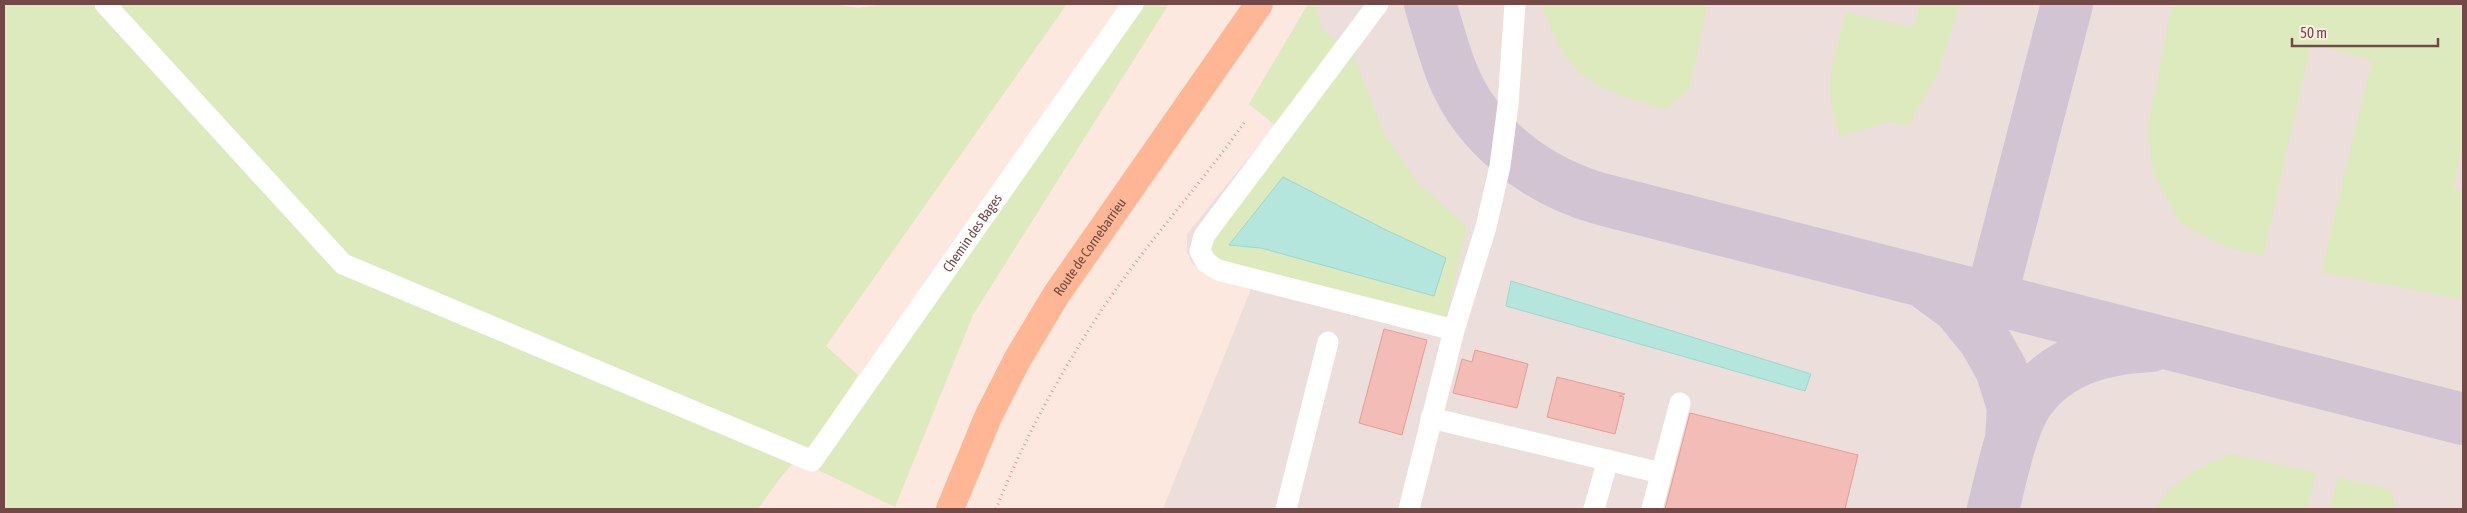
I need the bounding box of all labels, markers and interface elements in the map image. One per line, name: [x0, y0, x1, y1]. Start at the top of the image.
scale bar: [2292, 15, 2438, 47]
text: 50 m: [2300, 24, 2327, 41]
street label: Chemin des Bages: [939, 191, 1005, 275]
street label: Route de Cornebarrieu: [1050, 195, 1129, 299]

